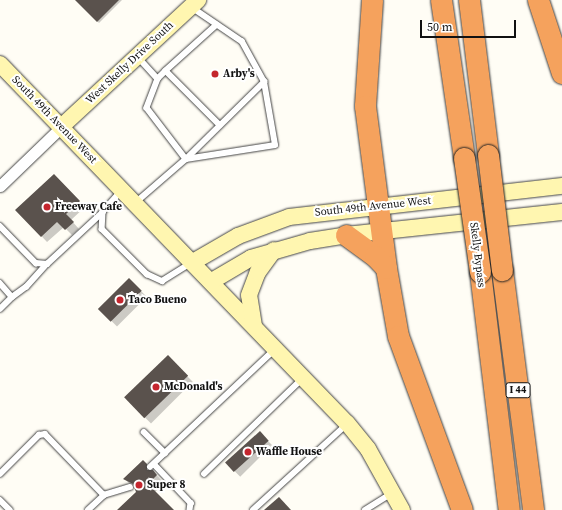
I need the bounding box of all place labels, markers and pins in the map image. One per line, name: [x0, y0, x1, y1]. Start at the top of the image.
place label: Arby's: [223, 67, 255, 81]
marker: Arby's: [210, 69, 220, 79]
place label: Freeway Cafe: [55, 200, 122, 214]
marker: Freeway Cafe: [42, 202, 52, 212]
place label: Taco Bueno: [128, 293, 187, 307]
marker: Taco Bueno: [115, 295, 125, 305]
place label: McDonald's: [164, 380, 222, 394]
marker: McDonald's: [151, 382, 161, 392]
place label: Waffle House: [256, 445, 322, 459]
marker: Waffle House: [243, 447, 253, 457]
place label: Super 8: [147, 478, 185, 492]
marker: Super 8: [134, 480, 144, 490]

